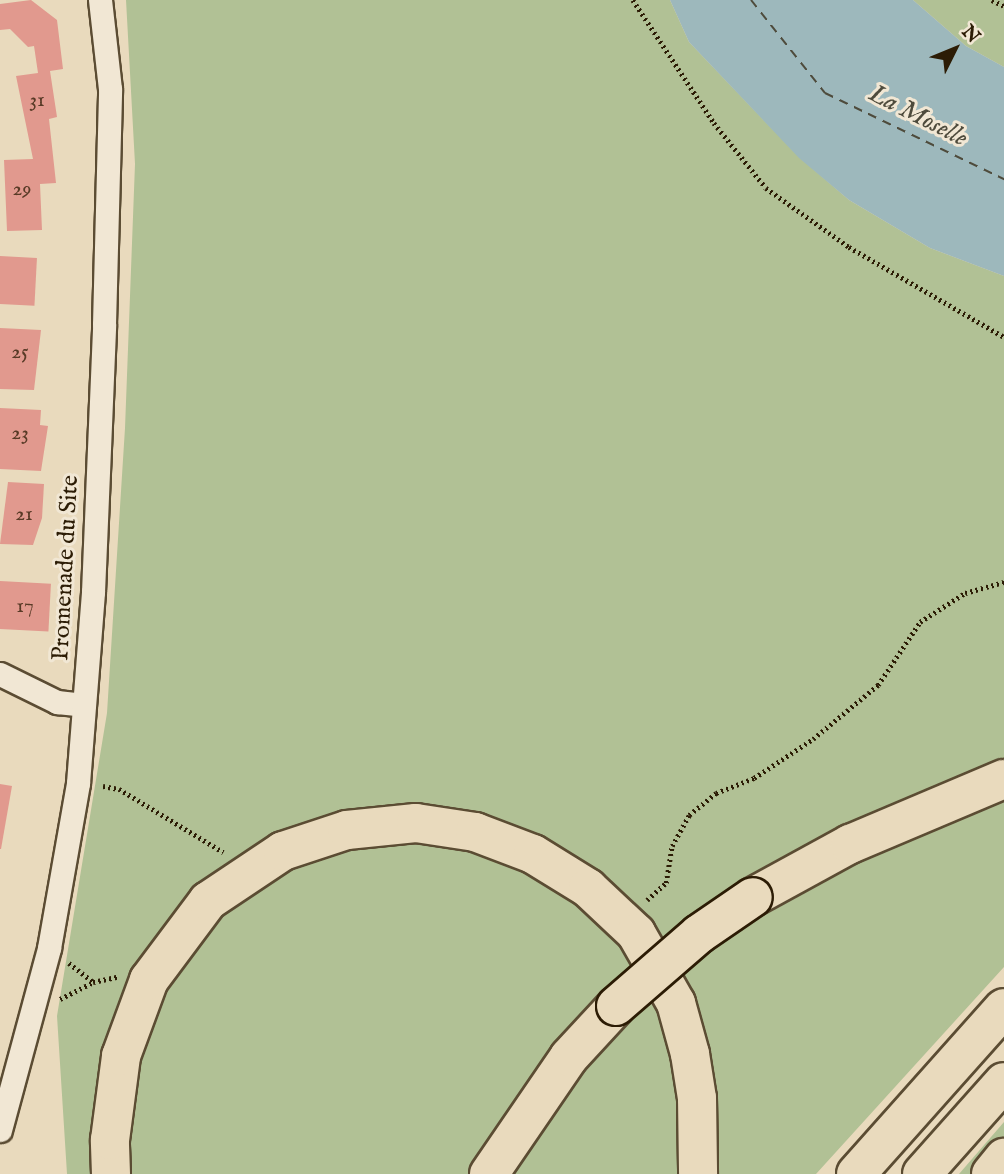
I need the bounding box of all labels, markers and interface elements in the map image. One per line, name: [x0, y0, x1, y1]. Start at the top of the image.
north arrow: [920, 14, 990, 84]
text: N: [956, 20, 985, 49]
water label: La Moselle: [864, 78, 972, 154]
house number: 31: [29, 88, 45, 114]
house number: 29: [12, 177, 32, 203]
house number: 25: [11, 340, 29, 366]
house number: 23: [11, 421, 29, 447]
street label: Promenade du Site: [47, 475, 85, 661]
house number: 21: [15, 502, 33, 528]
house number: 17: [16, 594, 34, 620]

